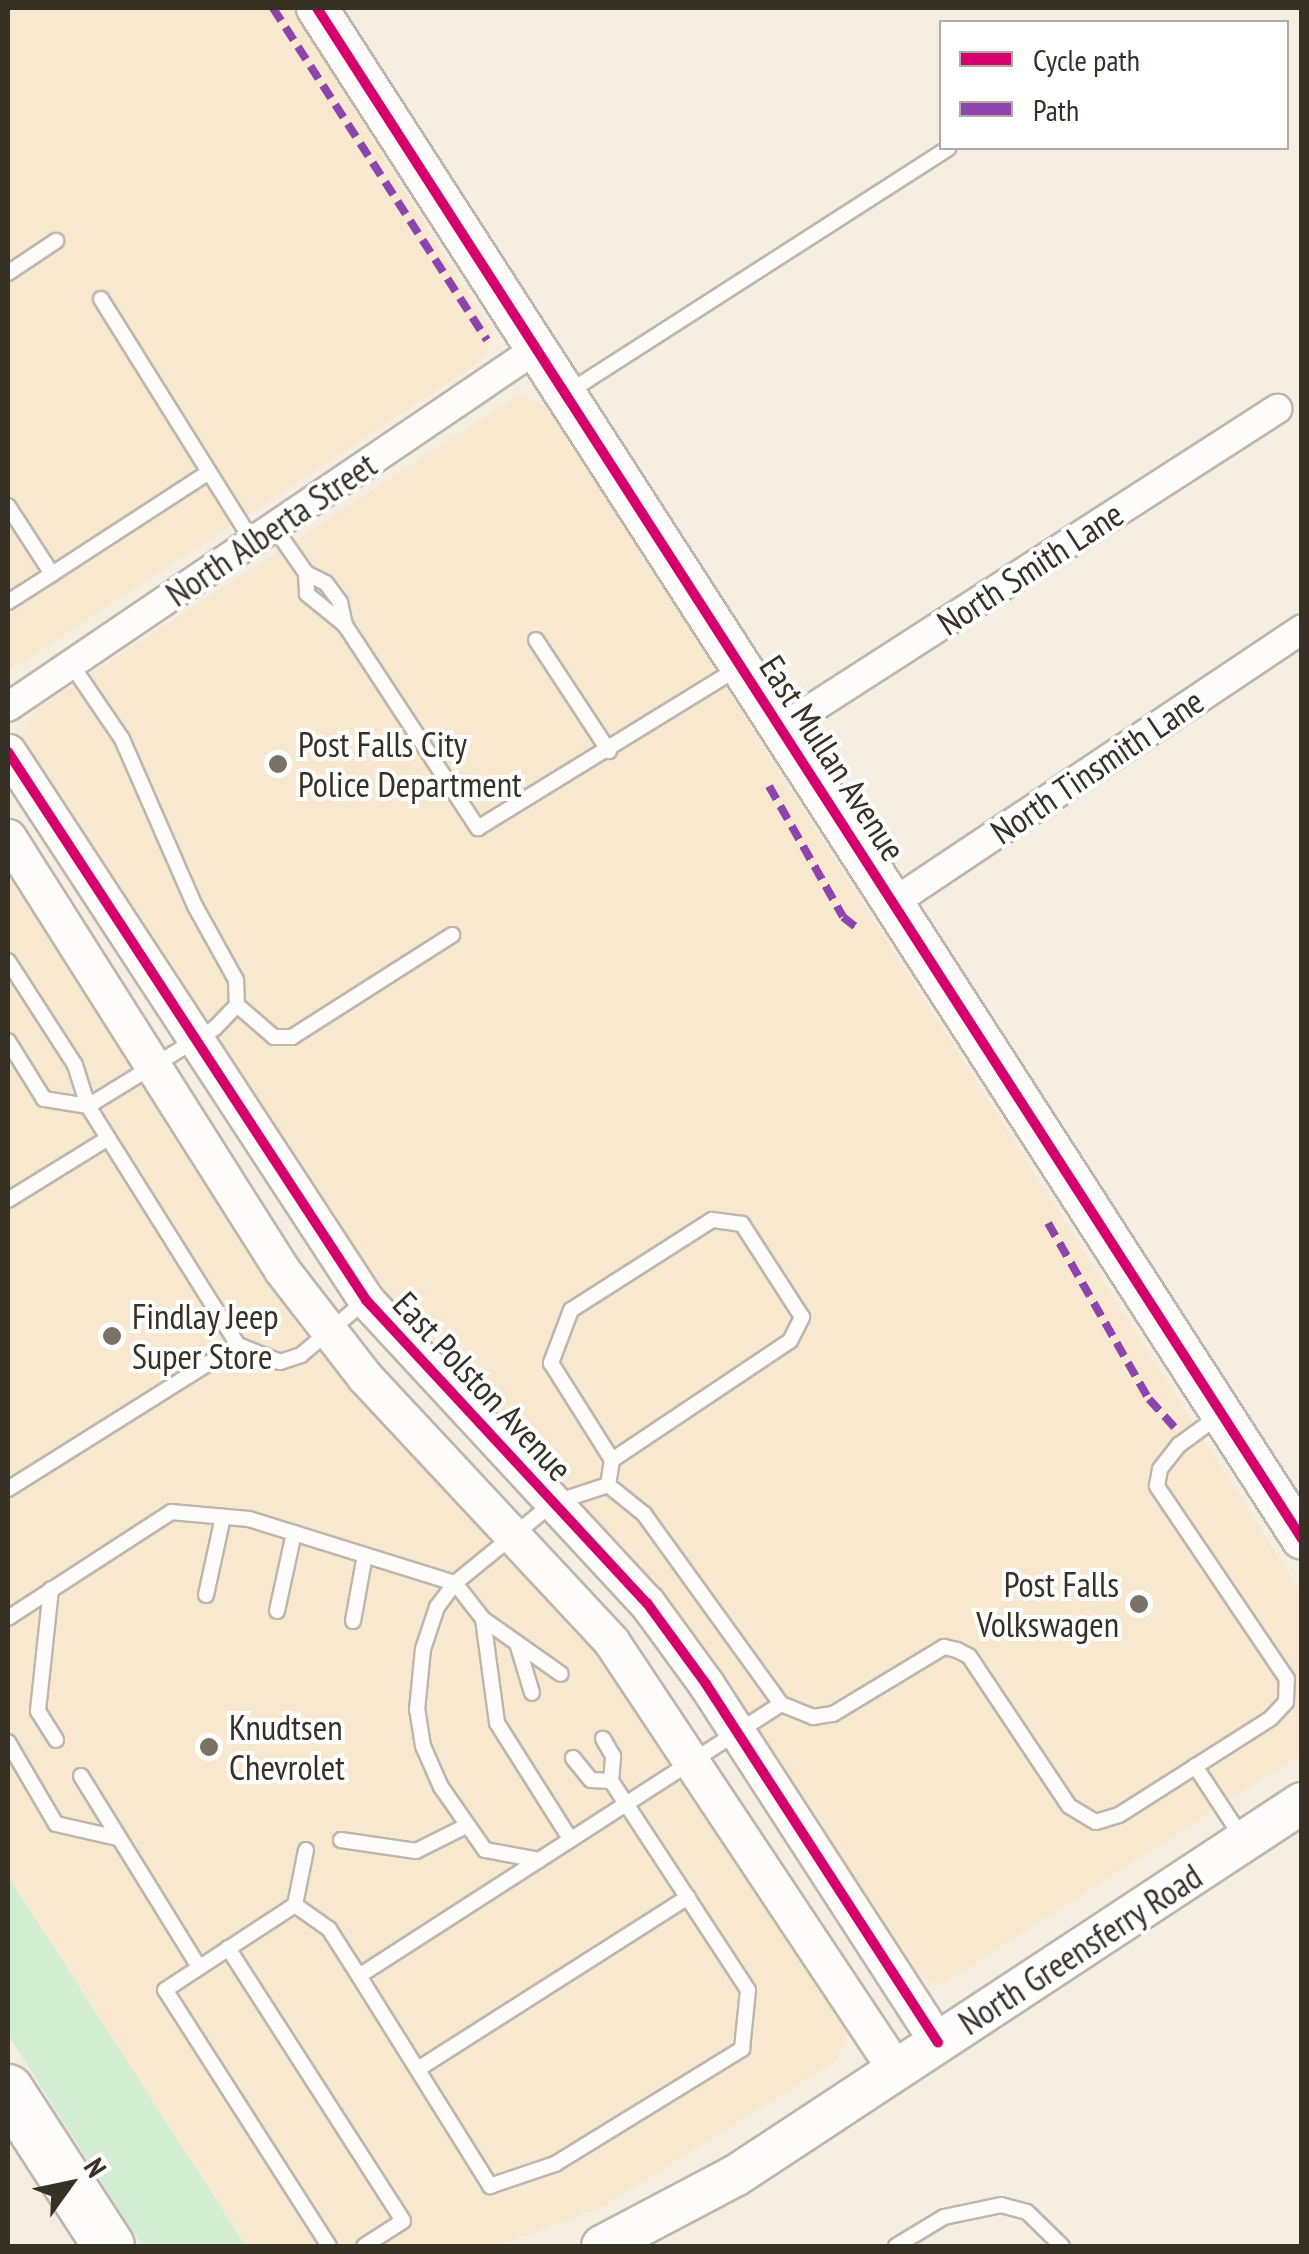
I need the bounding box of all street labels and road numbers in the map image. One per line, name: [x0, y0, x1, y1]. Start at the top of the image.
street label: North Alberta Street: [158, 443, 384, 615]
street label: North Smith Lane: [929, 493, 1131, 643]
street label: East Mullan Avenue: [751, 647, 915, 869]
street label: North Tinsmith Lane: [982, 679, 1212, 853]
street label: East Polston Avenue: [385, 1283, 581, 1489]
street label: North Greensferry Road: [950, 1855, 1210, 2043]

